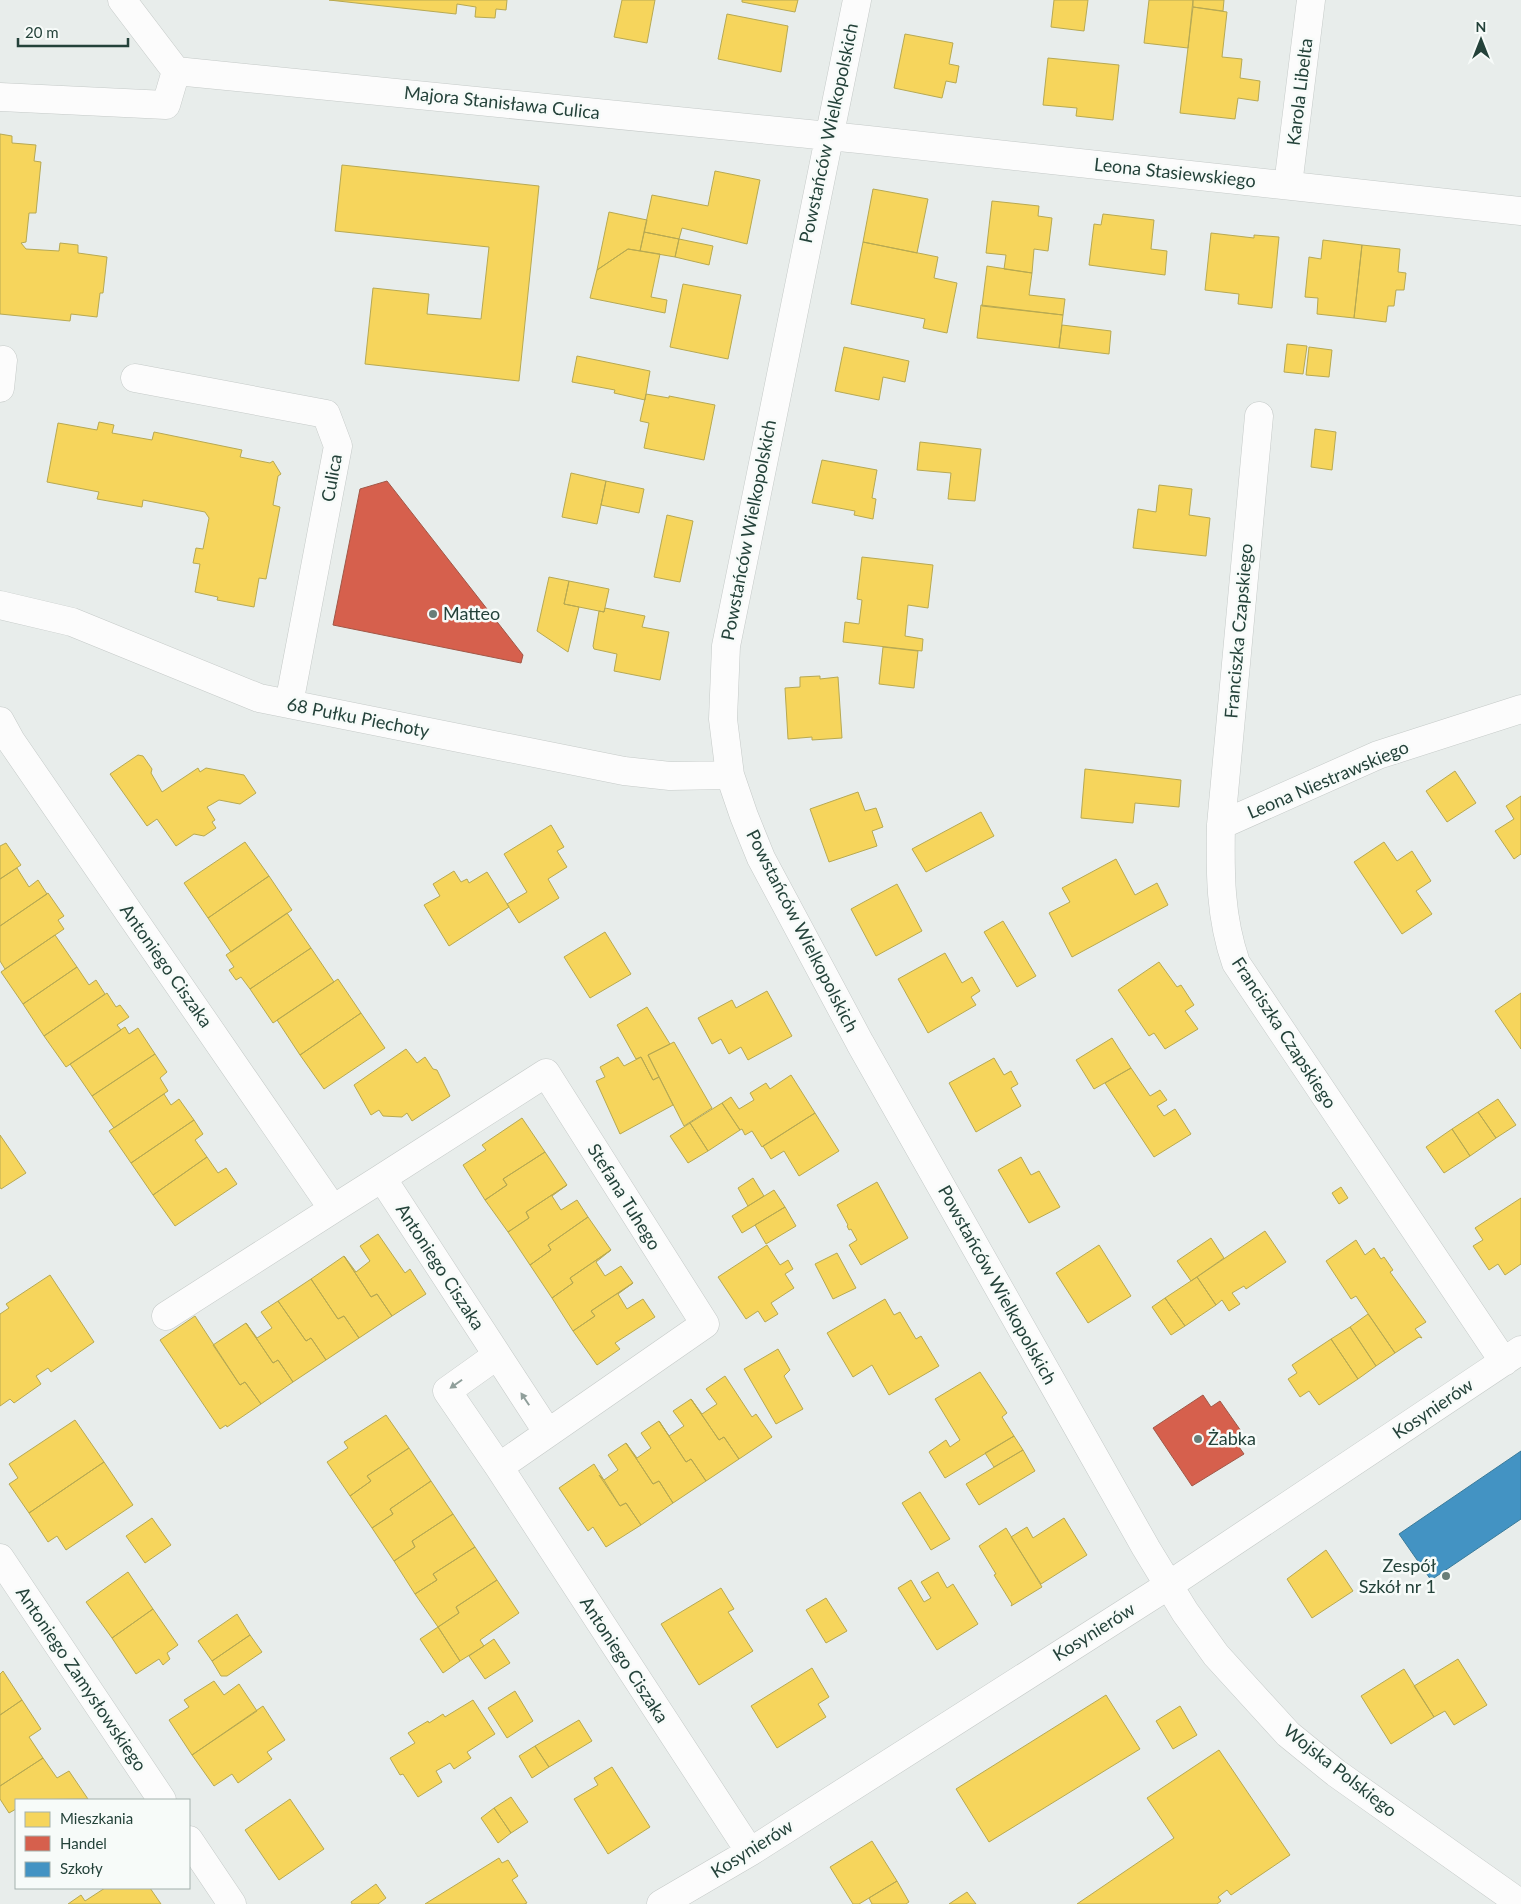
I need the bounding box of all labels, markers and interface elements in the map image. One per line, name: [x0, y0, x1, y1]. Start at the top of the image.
scale bar: [18, 15, 128, 47]
north arrow: [1456, 15, 1506, 65]
text: N: [1476, 18, 1486, 35]
street label: Powstańców Wielkopolskich: [794, 21, 862, 245]
text: 20 m: [25, 23, 59, 41]
street label: Karola Libelta: [1282, 37, 1316, 147]
street label: Majora Stanisława Culica: [403, 81, 601, 123]
street label: Leona Stasiewskiego: [1093, 153, 1257, 191]
street label: Powstańców Wielkopolskich: [716, 418, 780, 642]
street label: Culica: [316, 452, 346, 503]
street label: Franciszka Czapskiego: [1219, 542, 1257, 719]
place label: Matteo: [443, 602, 500, 624]
marker: Matteo: [427, 608, 439, 620]
street label: 68 Pułku Piechoty: [285, 692, 432, 742]
street label: Leona Niestrawskiego: [1244, 735, 1412, 823]
street label: Powstańców Wielkopolskich: [742, 826, 864, 1035]
street label: Antoniego Ciszaka: [116, 899, 218, 1031]
street label: Franciszka Czapskiego: [1228, 953, 1342, 1112]
street label: Stefana Tuhego: [583, 1139, 666, 1254]
street label: Powstańców Wielkopolskich: [934, 1181, 1062, 1388]
street label: Antoniego Ciszaka: [392, 1199, 490, 1334]
street label: Kosynierów: [1388, 1373, 1477, 1443]
one-way arrow: [450, 1379, 463, 1389]
one-way arrow: [520, 1392, 530, 1406]
place label: Żabka: [1208, 1427, 1256, 1449]
marker: Żabka: [1192, 1433, 1204, 1445]
place label: Zespół Szkół nr 1: [1359, 1554, 1436, 1597]
marker: Zespół Szkół nr 1: [1440, 1570, 1452, 1582]
street label: Antoniego Zamysłowskiego: [12, 1582, 152, 1775]
street label: Antoniego Ciszaka: [576, 1592, 674, 1727]
street label: Kosynierów: [1048, 1597, 1139, 1665]
street label: Wojska Polskiego: [1280, 1719, 1402, 1821]
legend: [15, 1799, 190, 1889]
text: Mieszkania: [60, 1809, 133, 1827]
street label: Kosynierów: [706, 1814, 797, 1882]
text: Handel: [60, 1834, 107, 1852]
text: Szkoły: [60, 1859, 103, 1877]

